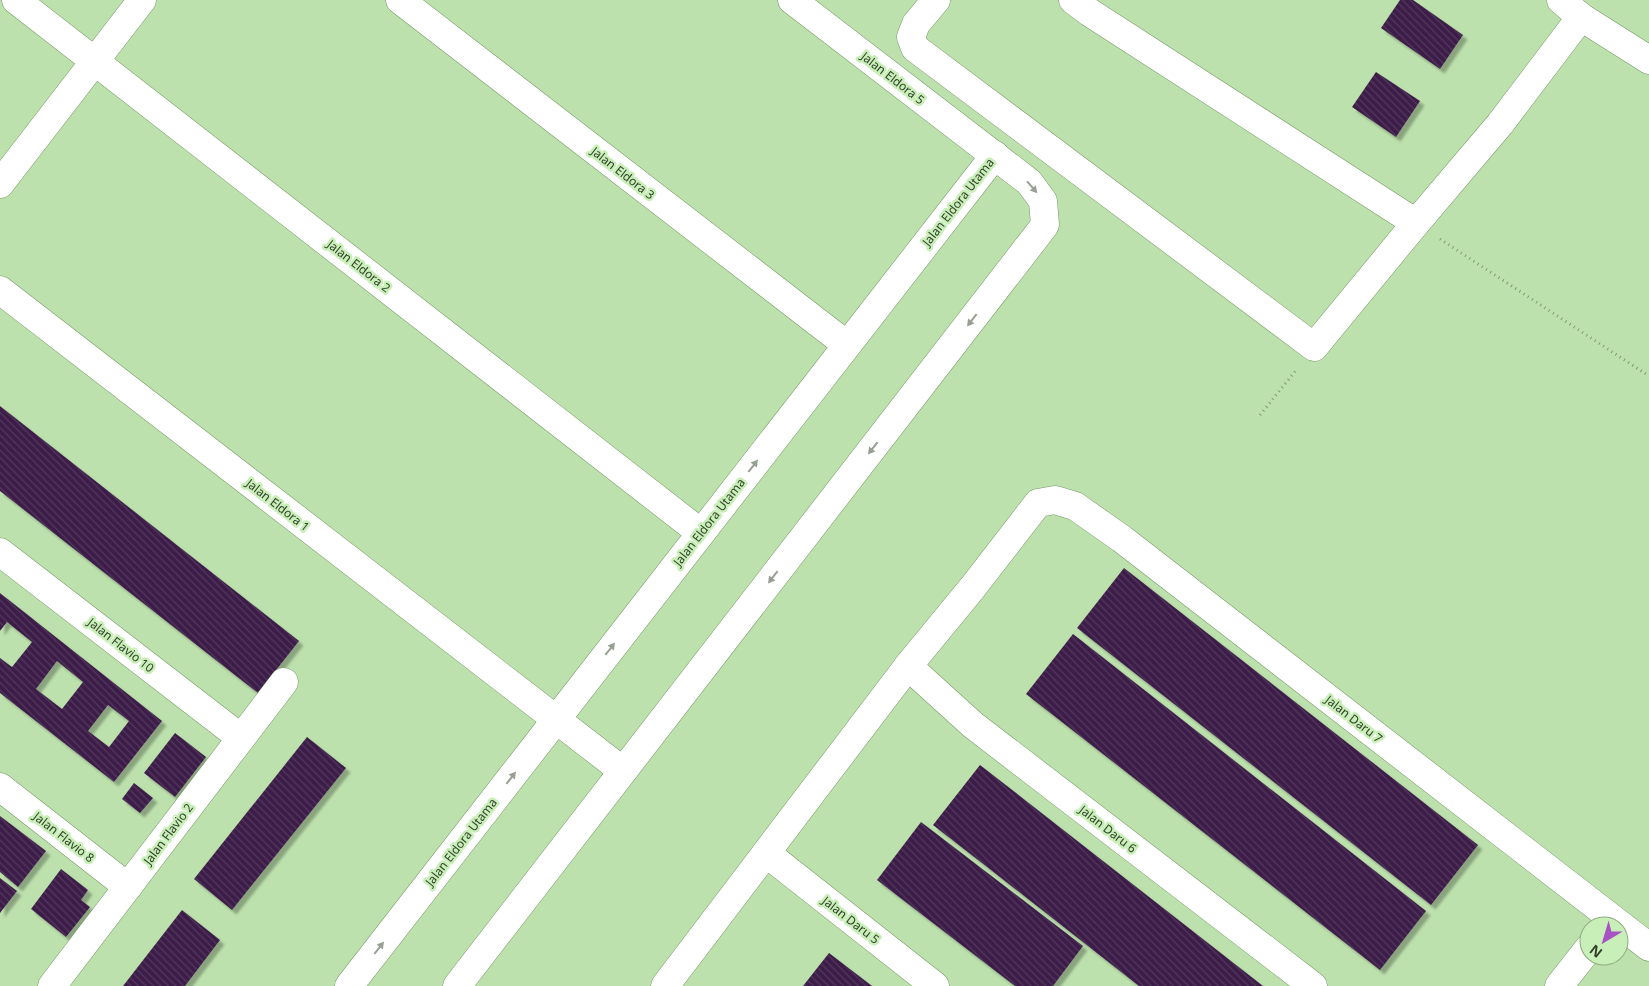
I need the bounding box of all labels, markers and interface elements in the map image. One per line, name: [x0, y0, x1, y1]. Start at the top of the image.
street label: Jalan Eldora 5: [857, 47, 928, 108]
street label: Jalan Eldora 3: [587, 142, 658, 203]
street label: Jalan Eldora Utama: [918, 155, 998, 250]
one-way arrow: [1026, 180, 1037, 193]
street label: Jalan Eldora 2: [323, 235, 394, 296]
one-way arrow: [967, 313, 977, 327]
one-way arrow: [867, 442, 878, 455]
one-way arrow: [748, 459, 758, 473]
street label: Jalan Eldora 1: [242, 474, 313, 535]
street label: Jalan Eldora Utama: [669, 475, 749, 570]
one-way arrow: [768, 570, 778, 584]
street label: Jalan Flavio 10: [84, 613, 158, 676]
one-way arrow: [605, 643, 616, 656]
street label: Jalan Daru 7: [1321, 691, 1386, 747]
one-way arrow: [505, 772, 516, 785]
street label: Jalan Eldora Utama: [421, 795, 501, 890]
street label: Jalan Flavio 2: [139, 800, 197, 869]
street label: Jalan Daru 6: [1075, 801, 1140, 857]
street label: Jalan Flavio 8: [29, 807, 98, 866]
street label: Jalan Daru 5: [818, 892, 883, 948]
north arrow: [1579, 916, 1629, 966]
one-way arrow: [373, 941, 384, 954]
text: N: [1585, 941, 1606, 963]

